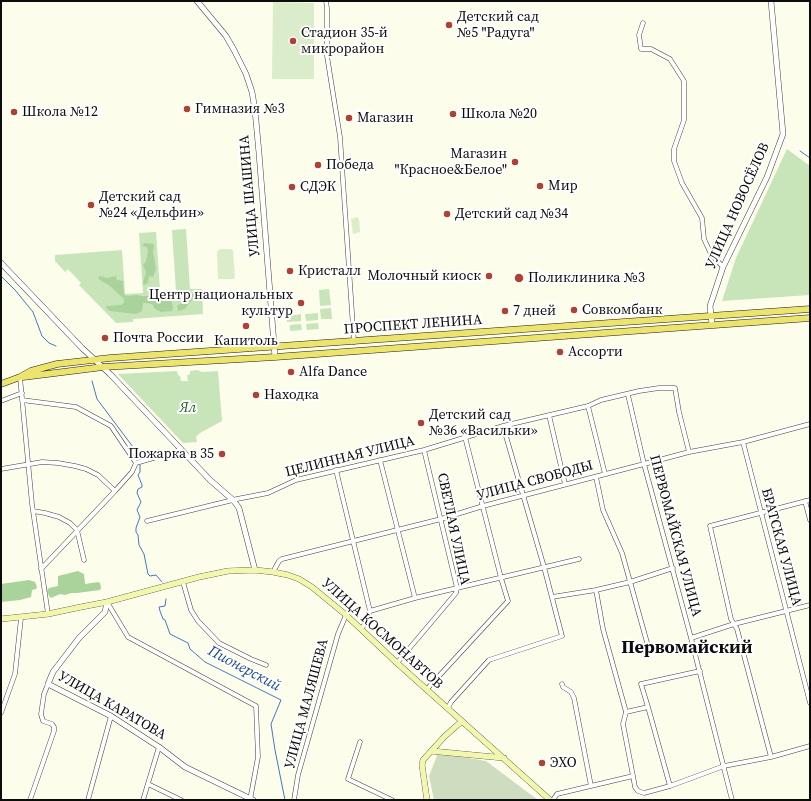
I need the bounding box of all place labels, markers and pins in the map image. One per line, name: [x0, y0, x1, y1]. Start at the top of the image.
place label: Детский сад №5 "Радуга": [457, 9, 539, 42]
marker: Детский сад №5 "Радуга": [444, 20, 454, 30]
place label: Стадион 35-й микрорайон: [301, 25, 388, 58]
marker: Стадион 35-й микрорайон: [288, 36, 298, 46]
place label: Гимназия №3: [195, 101, 285, 117]
place label: Школа №12: [22, 104, 98, 120]
marker: Гимназия №3: [182, 104, 192, 114]
place label: Школа №20: [461, 106, 537, 122]
marker: Школа №12: [9, 107, 19, 117]
marker: Школа №20: [448, 109, 458, 119]
place label: Магазин: [357, 110, 414, 126]
marker: Магазин: [344, 113, 354, 123]
place label: Магазин "Красное&Белое": [395, 146, 507, 178]
place label: Победа: [326, 157, 374, 173]
marker: Магазин "Красное&Белое": [510, 157, 520, 167]
marker: Победа: [313, 160, 323, 170]
place label: Мир: [548, 178, 578, 194]
place label: СДЭК: [300, 179, 336, 195]
marker: Мир: [535, 181, 545, 191]
marker: СДЭК: [287, 182, 297, 192]
place label: Детский сад №24 «Дельфин»: [99, 189, 204, 222]
marker: Детский сад №24 «Дельфин»: [86, 200, 96, 210]
place label: Детский сад №34: [455, 206, 568, 222]
marker: Детский сад №34: [442, 209, 452, 219]
place label: Кристалл: [298, 263, 361, 279]
marker: Кристалл: [285, 266, 295, 276]
place label: Молочный киоск: [367, 268, 481, 284]
place label: Поликлиника №3: [528, 270, 645, 286]
marker: Молочный киоск: [484, 271, 494, 281]
marker: Поликлиника №3: [513, 272, 525, 284]
place label: Центр национальных культур: [149, 287, 293, 320]
marker: Центр национальных культур: [296, 298, 306, 308]
place label: Совкомбанк: [582, 302, 662, 318]
place label: 7 дней: [513, 303, 556, 319]
marker: Совкомбанк: [569, 305, 579, 315]
marker: 7 дней: [500, 306, 510, 316]
marker: Капитоль: [241, 321, 251, 331]
place label: Почта России: [113, 330, 204, 346]
marker: Почта России: [100, 333, 110, 343]
place label: Капитоль: [214, 333, 278, 349]
place label: Ассорти: [568, 344, 623, 360]
marker: Ассорти: [555, 347, 565, 357]
place label: Alfa Dance: [299, 364, 367, 380]
marker: Alfa Dance: [286, 367, 296, 377]
place label: Находка: [264, 387, 319, 403]
marker: Находка: [251, 390, 261, 400]
place label: Детский сад №36 «Васильки»: [429, 407, 538, 440]
marker: Детский сад №36 «Васильки»: [416, 418, 426, 428]
place label: Пожарка в 35: [128, 446, 214, 462]
marker: Пожарка в 35: [217, 449, 227, 459]
place label: ЭХО: [550, 755, 577, 771]
marker: ЭХО: [537, 758, 547, 768]

